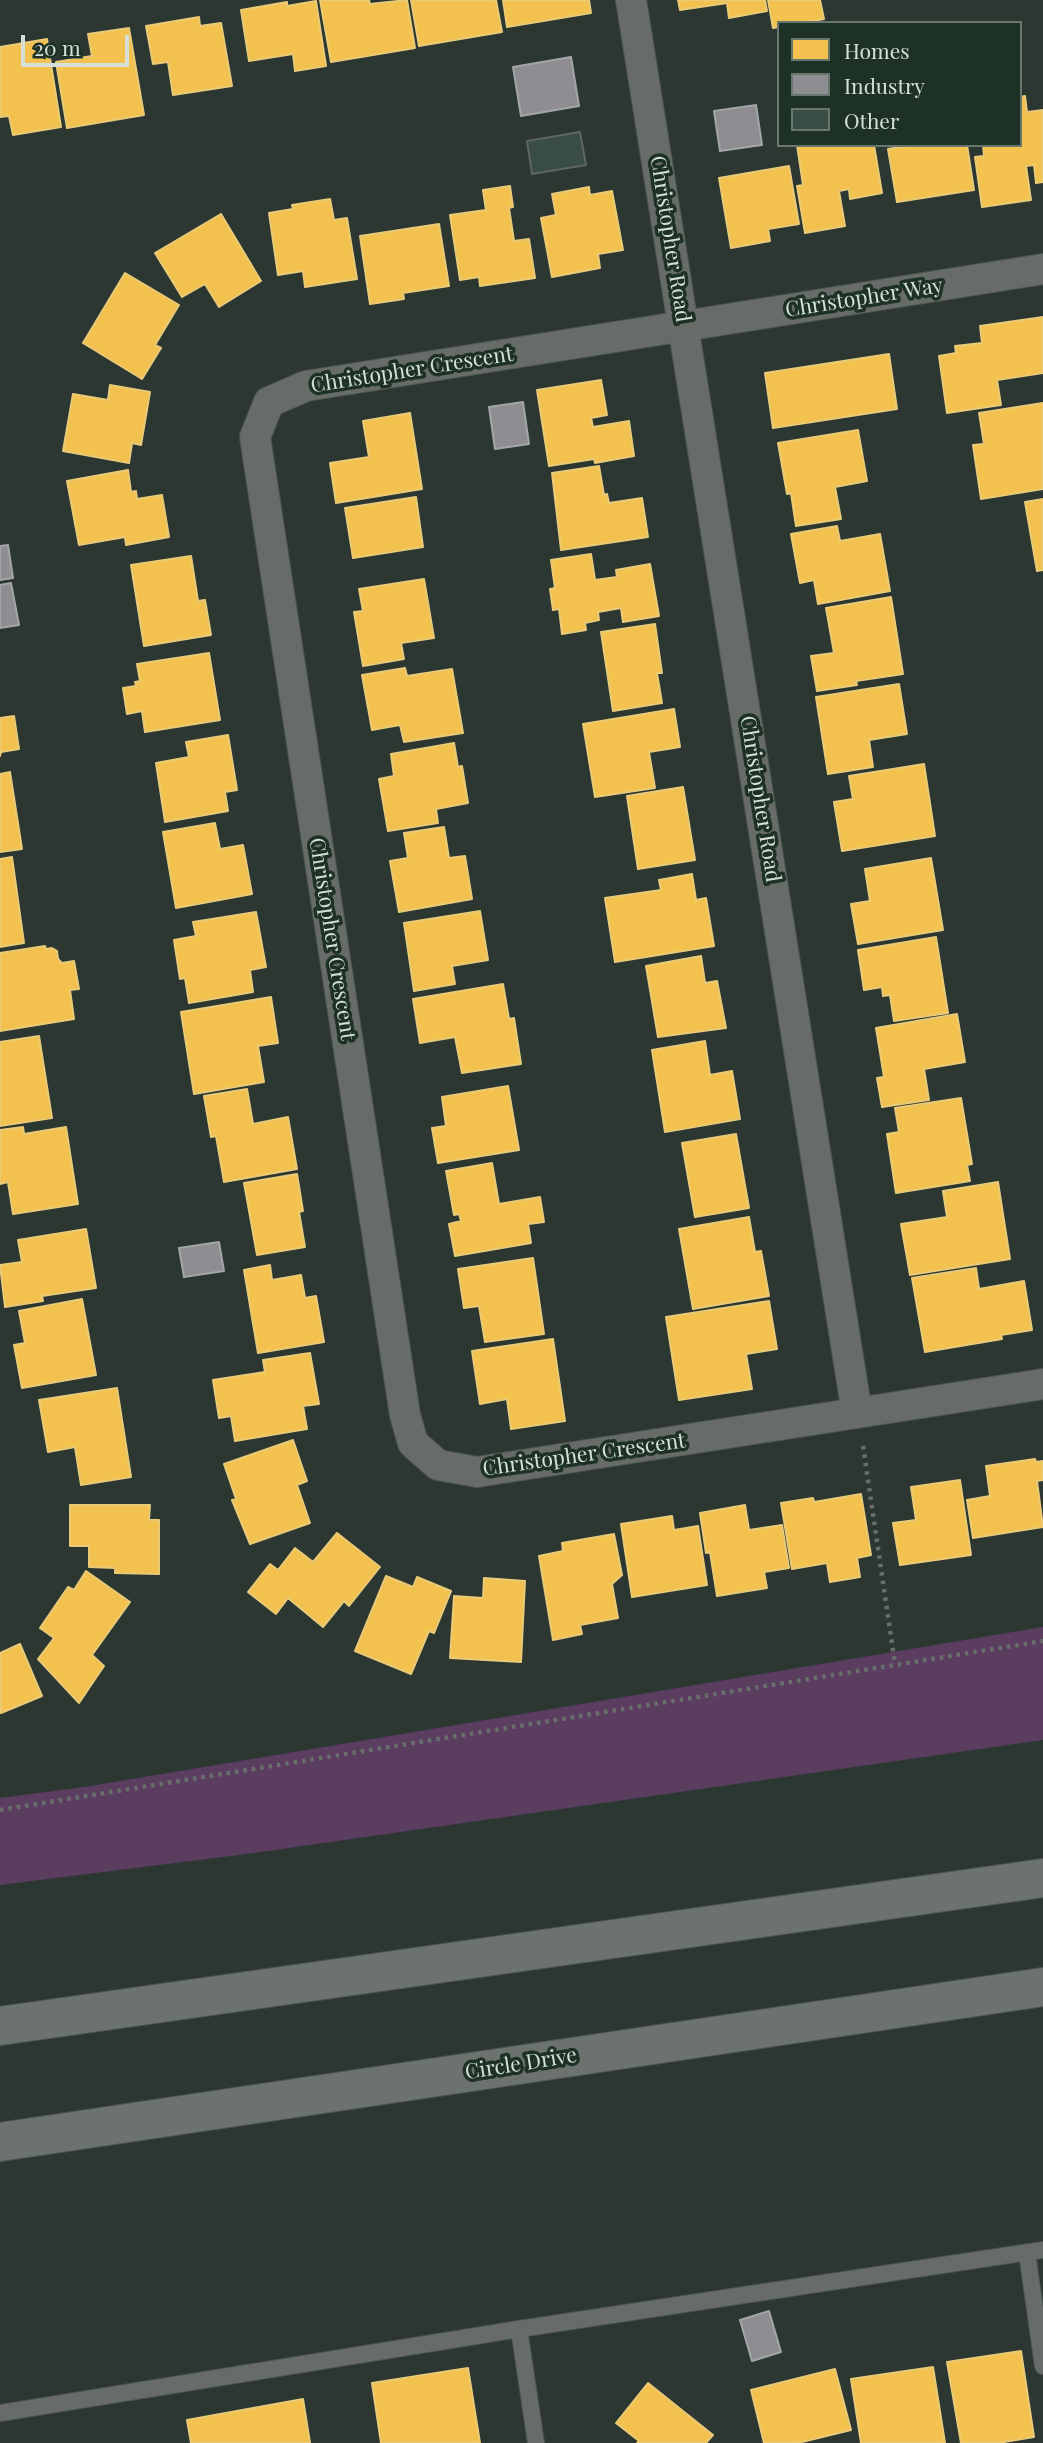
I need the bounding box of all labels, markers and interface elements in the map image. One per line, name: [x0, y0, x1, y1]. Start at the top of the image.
scale bar: [24, 21, 133, 65]
legend: [777, 21, 1022, 147]
text: 20 m: [34, 33, 81, 61]
text: Homes: [844, 36, 910, 64]
text: Industry: [844, 71, 925, 99]
text: Other: [844, 106, 899, 134]
street label: Christopher Road: [644, 154, 696, 324]
street label: Christopher Way: [783, 273, 945, 323]
street label: Christopher Crescent: [309, 342, 515, 398]
street label: Christopher Road: [734, 714, 786, 884]
street label: Christopher Crescent: [304, 836, 360, 1042]
street label: Christopher Crescent: [481, 1428, 687, 1482]
street label: Circle Drive: [463, 2043, 579, 2085]

